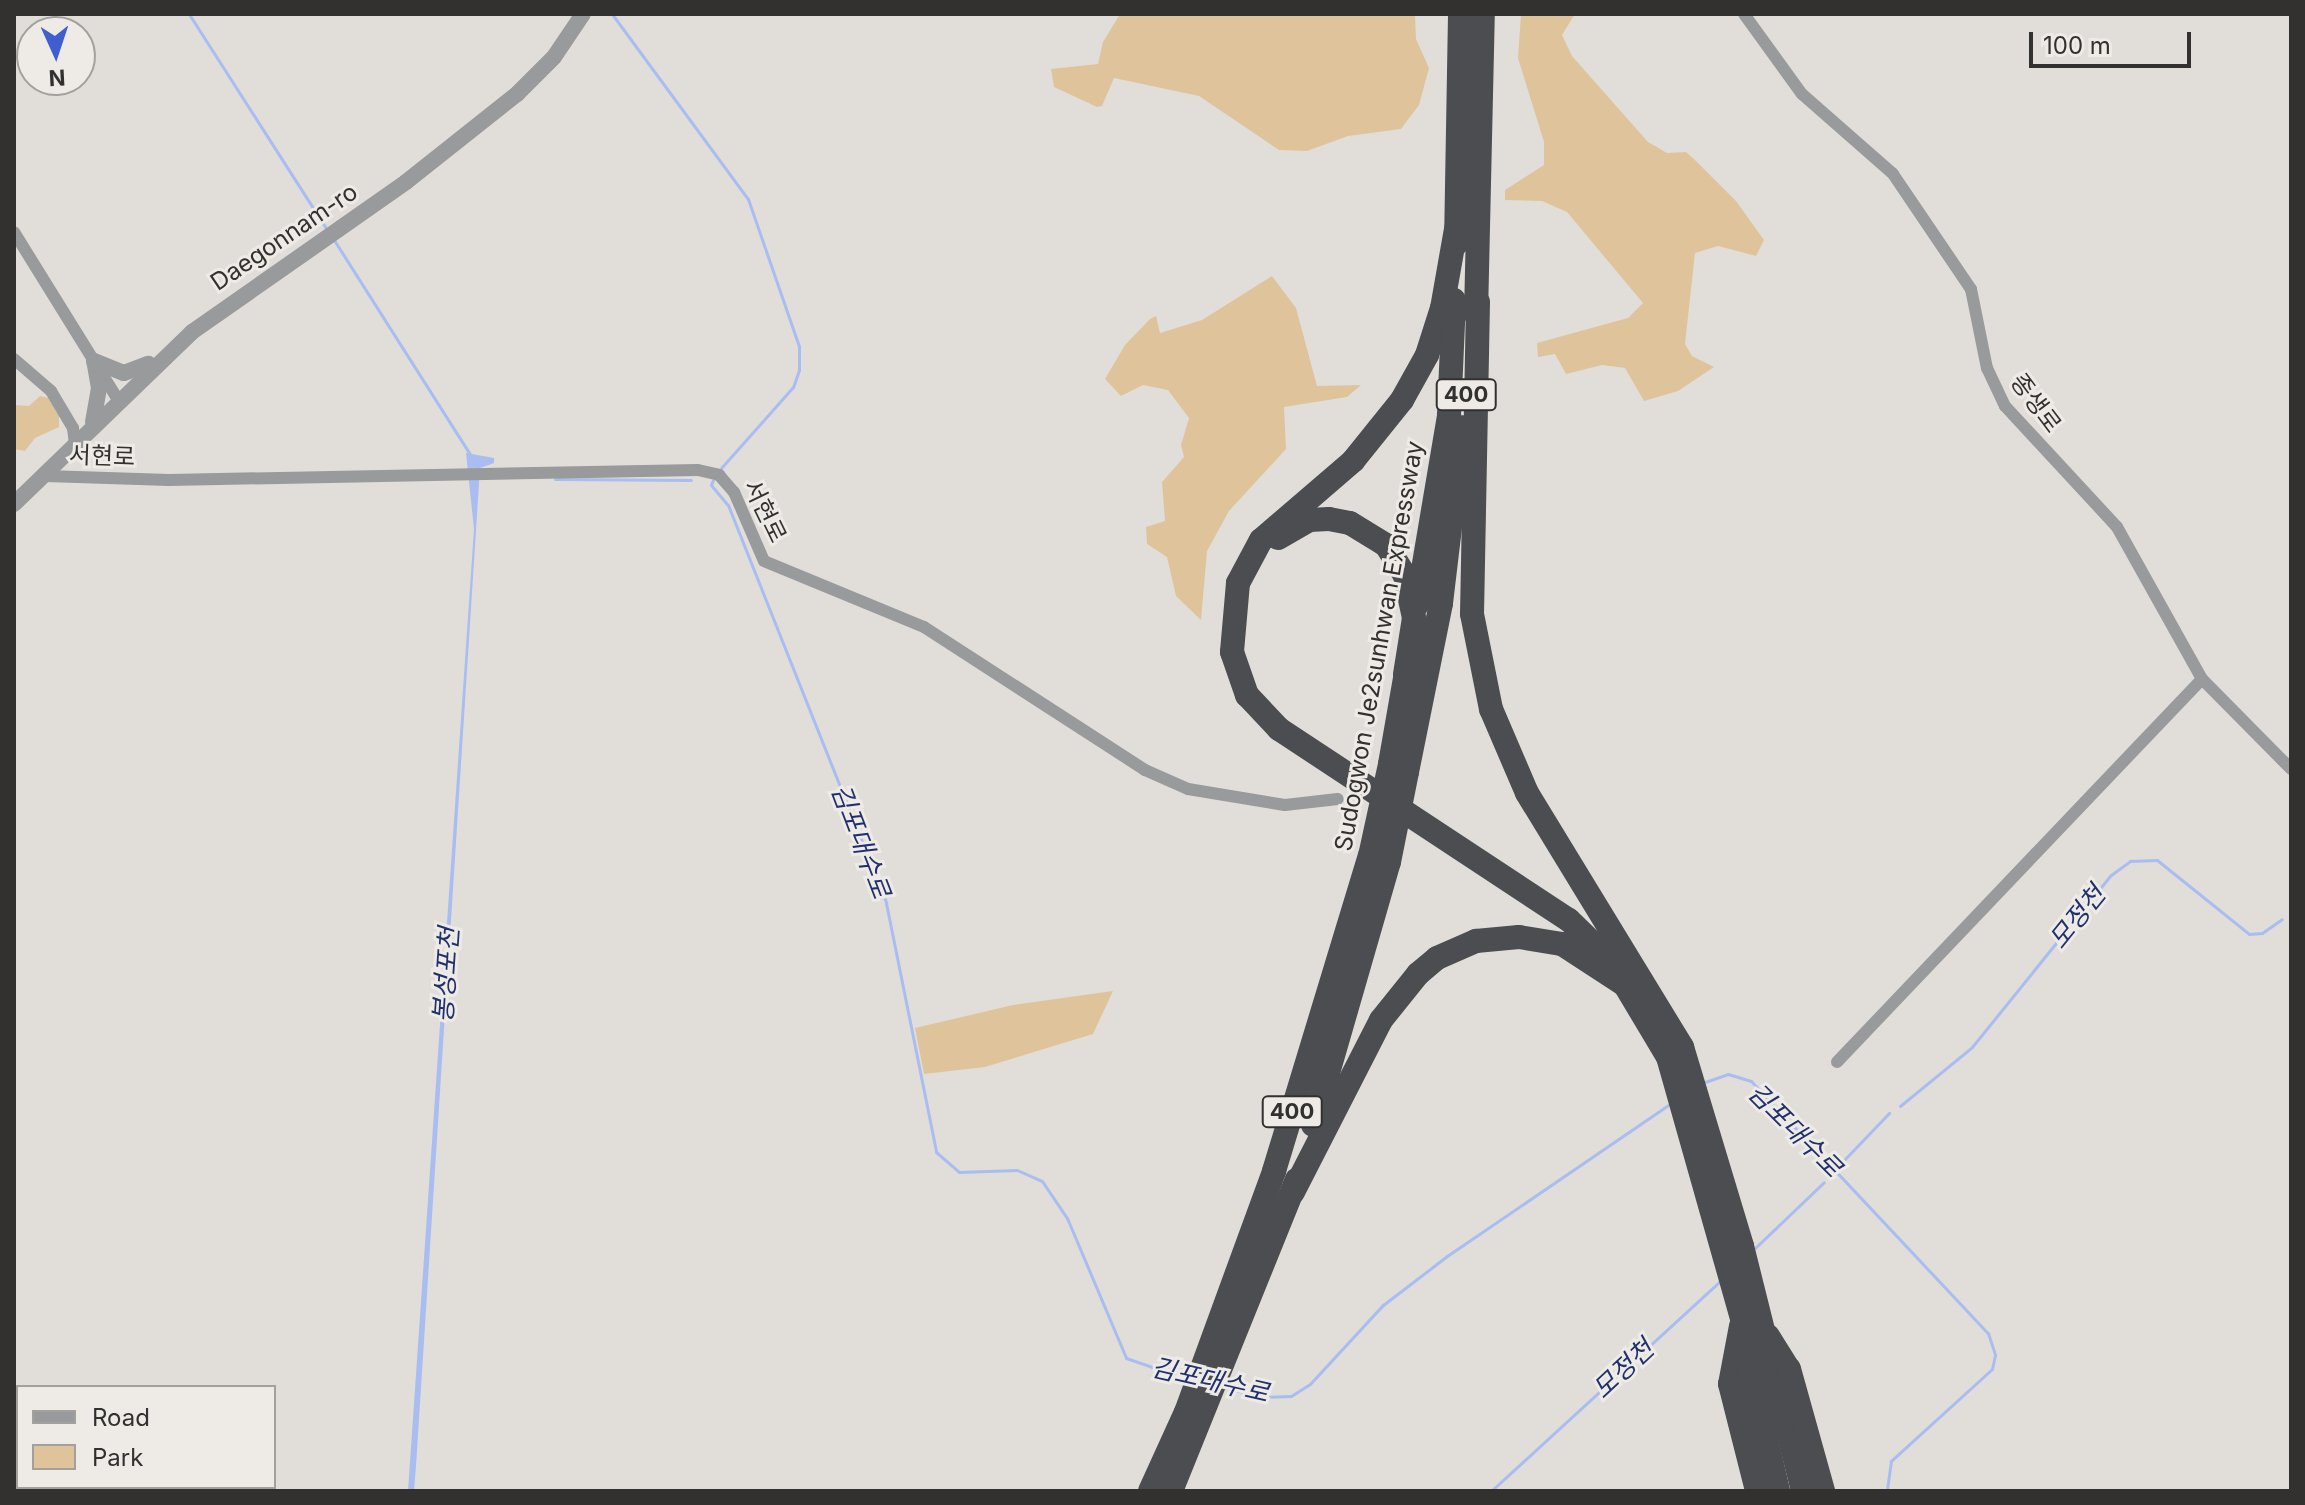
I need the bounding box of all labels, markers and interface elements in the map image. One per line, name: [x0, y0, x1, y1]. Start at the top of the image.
north arrow: [16, 16, 96, 96]
scale bar: [2033, 16, 2195, 66]
text: 100 m: [2043, 31, 2111, 60]
text: N: [48, 65, 66, 91]
street label: Daegonnam-ro: [205, 177, 363, 297]
street label: 종생로: [2005, 368, 2067, 438]
road number: 400: [1434, 377, 1498, 413]
street label: Sudogwon Je2sunhwan Expressway: [1329, 439, 1429, 853]
street label: 서현로: [68, 440, 136, 472]
street label: 서현로: [738, 475, 792, 547]
water label: 김포대수로: [825, 780, 897, 902]
water label: 모정천: [2042, 879, 2112, 955]
water label: 봉성포천: [427, 926, 465, 1024]
water label: 김포대수로: [1742, 1077, 1848, 1183]
road number: 400: [1260, 1094, 1324, 1130]
water label: 모정천: [1586, 1333, 1660, 1405]
water label: 김포대수로: [1148, 1351, 1272, 1409]
legend: [16, 1385, 276, 1489]
text: Road: [92, 1403, 150, 1432]
text: Park: [92, 1443, 143, 1472]

